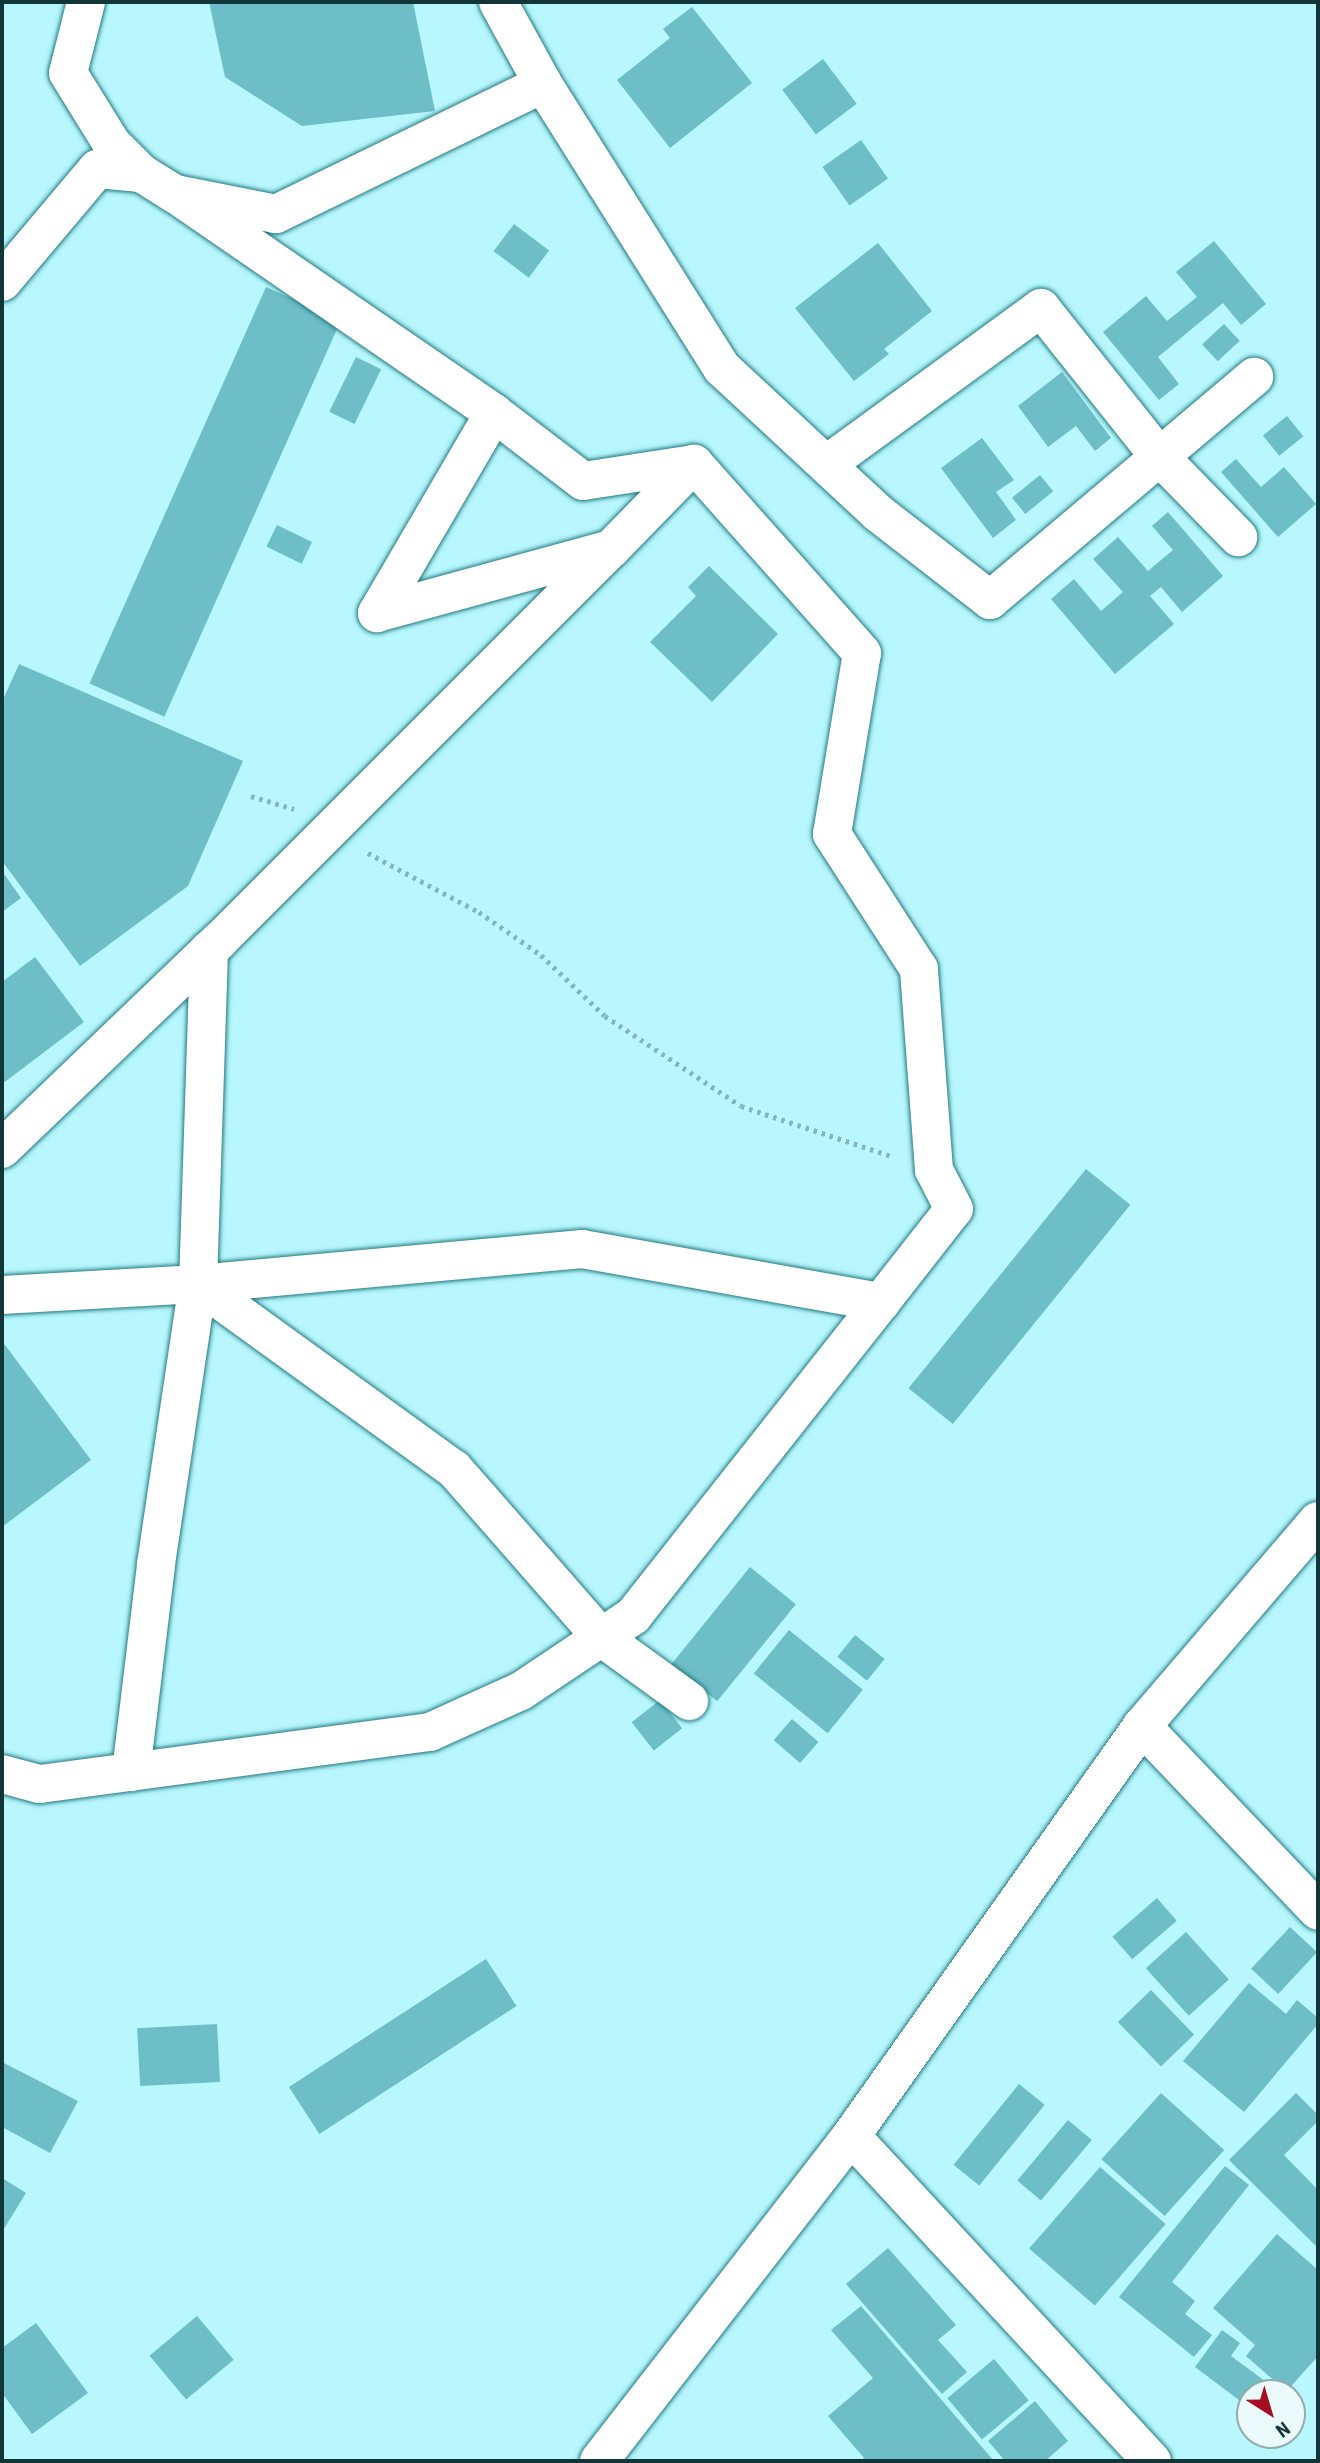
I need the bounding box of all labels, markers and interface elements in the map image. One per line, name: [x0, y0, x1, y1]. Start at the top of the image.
north arrow: [1236, 2379, 1306, 2449]
text: N: [1271, 2417, 1294, 2442]

